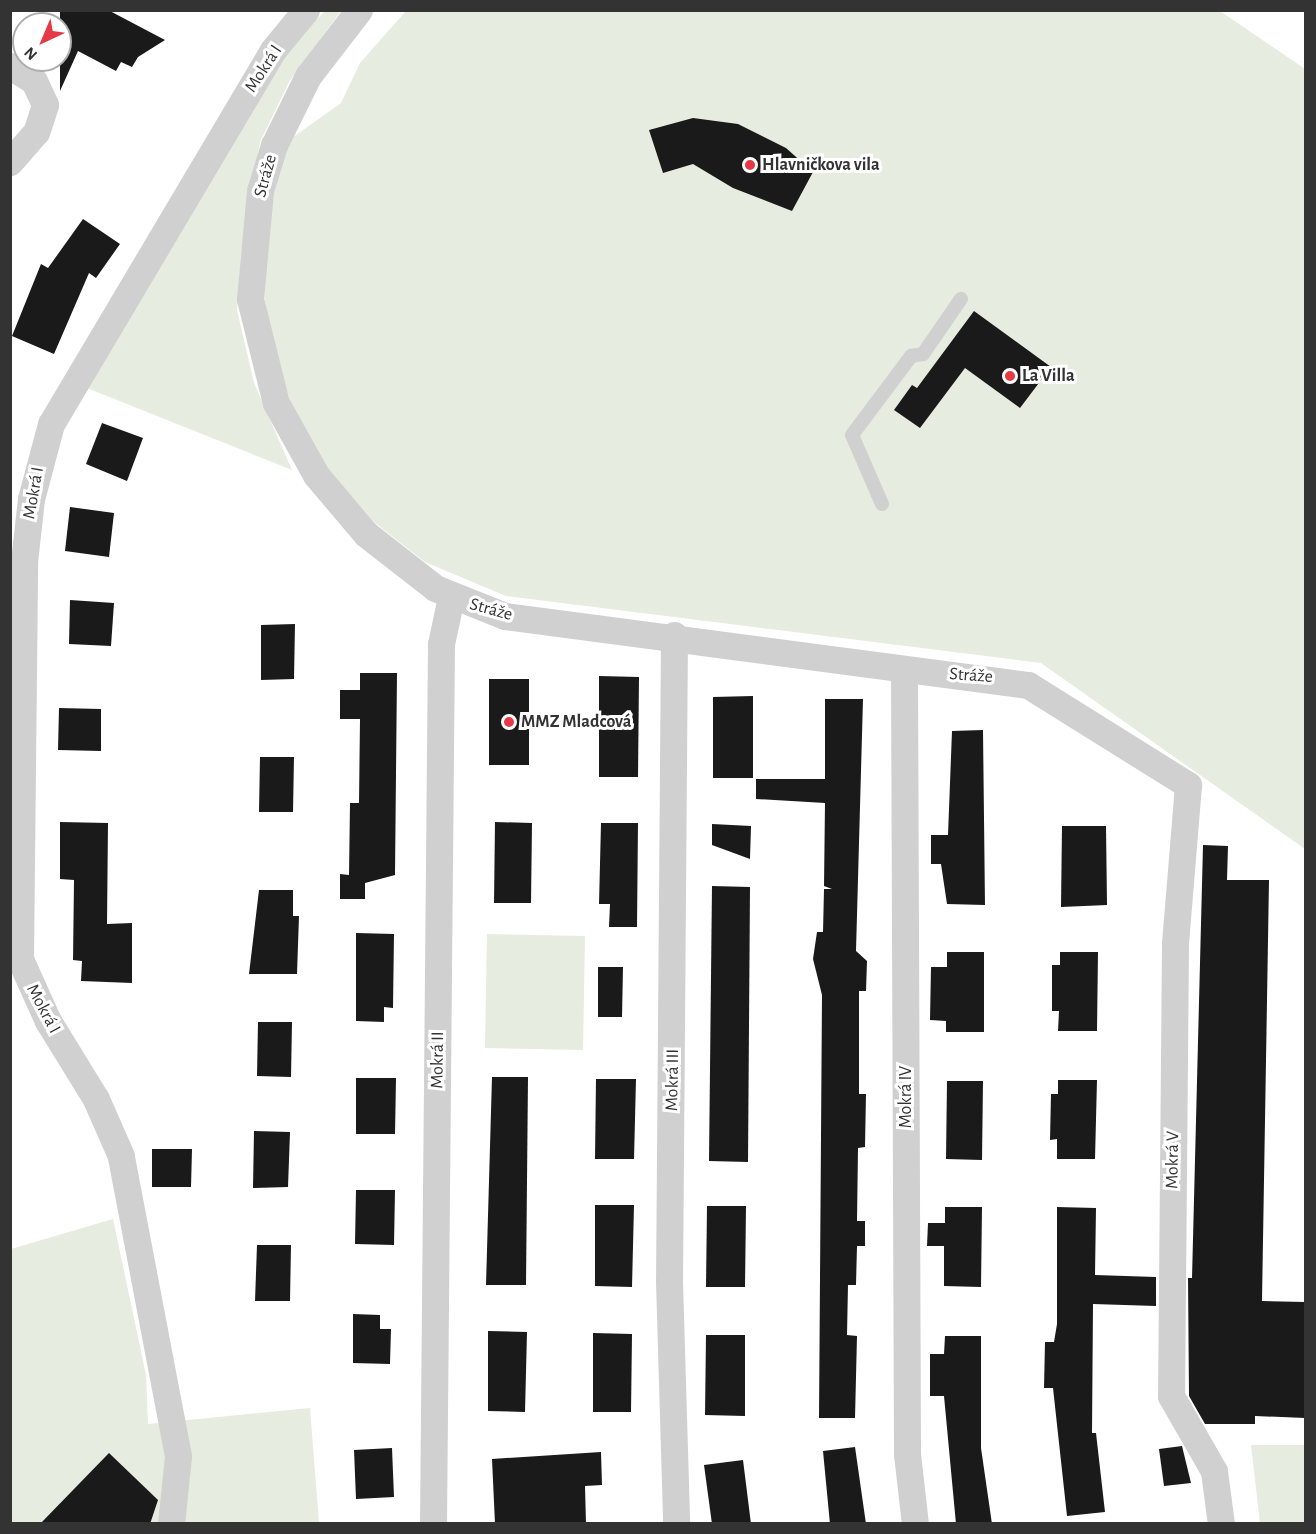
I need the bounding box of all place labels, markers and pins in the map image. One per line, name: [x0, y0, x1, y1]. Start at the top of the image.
place label: Hlavničkova vila: [762, 154, 880, 176]
marker: Hlavničkova vila: [743, 158, 757, 172]
place label: La Villa: [1022, 365, 1075, 387]
marker: La Villa: [1003, 369, 1017, 383]
place label: MMZ Mladcová: [521, 711, 632, 733]
marker: MMZ Mladcová: [502, 715, 516, 729]

